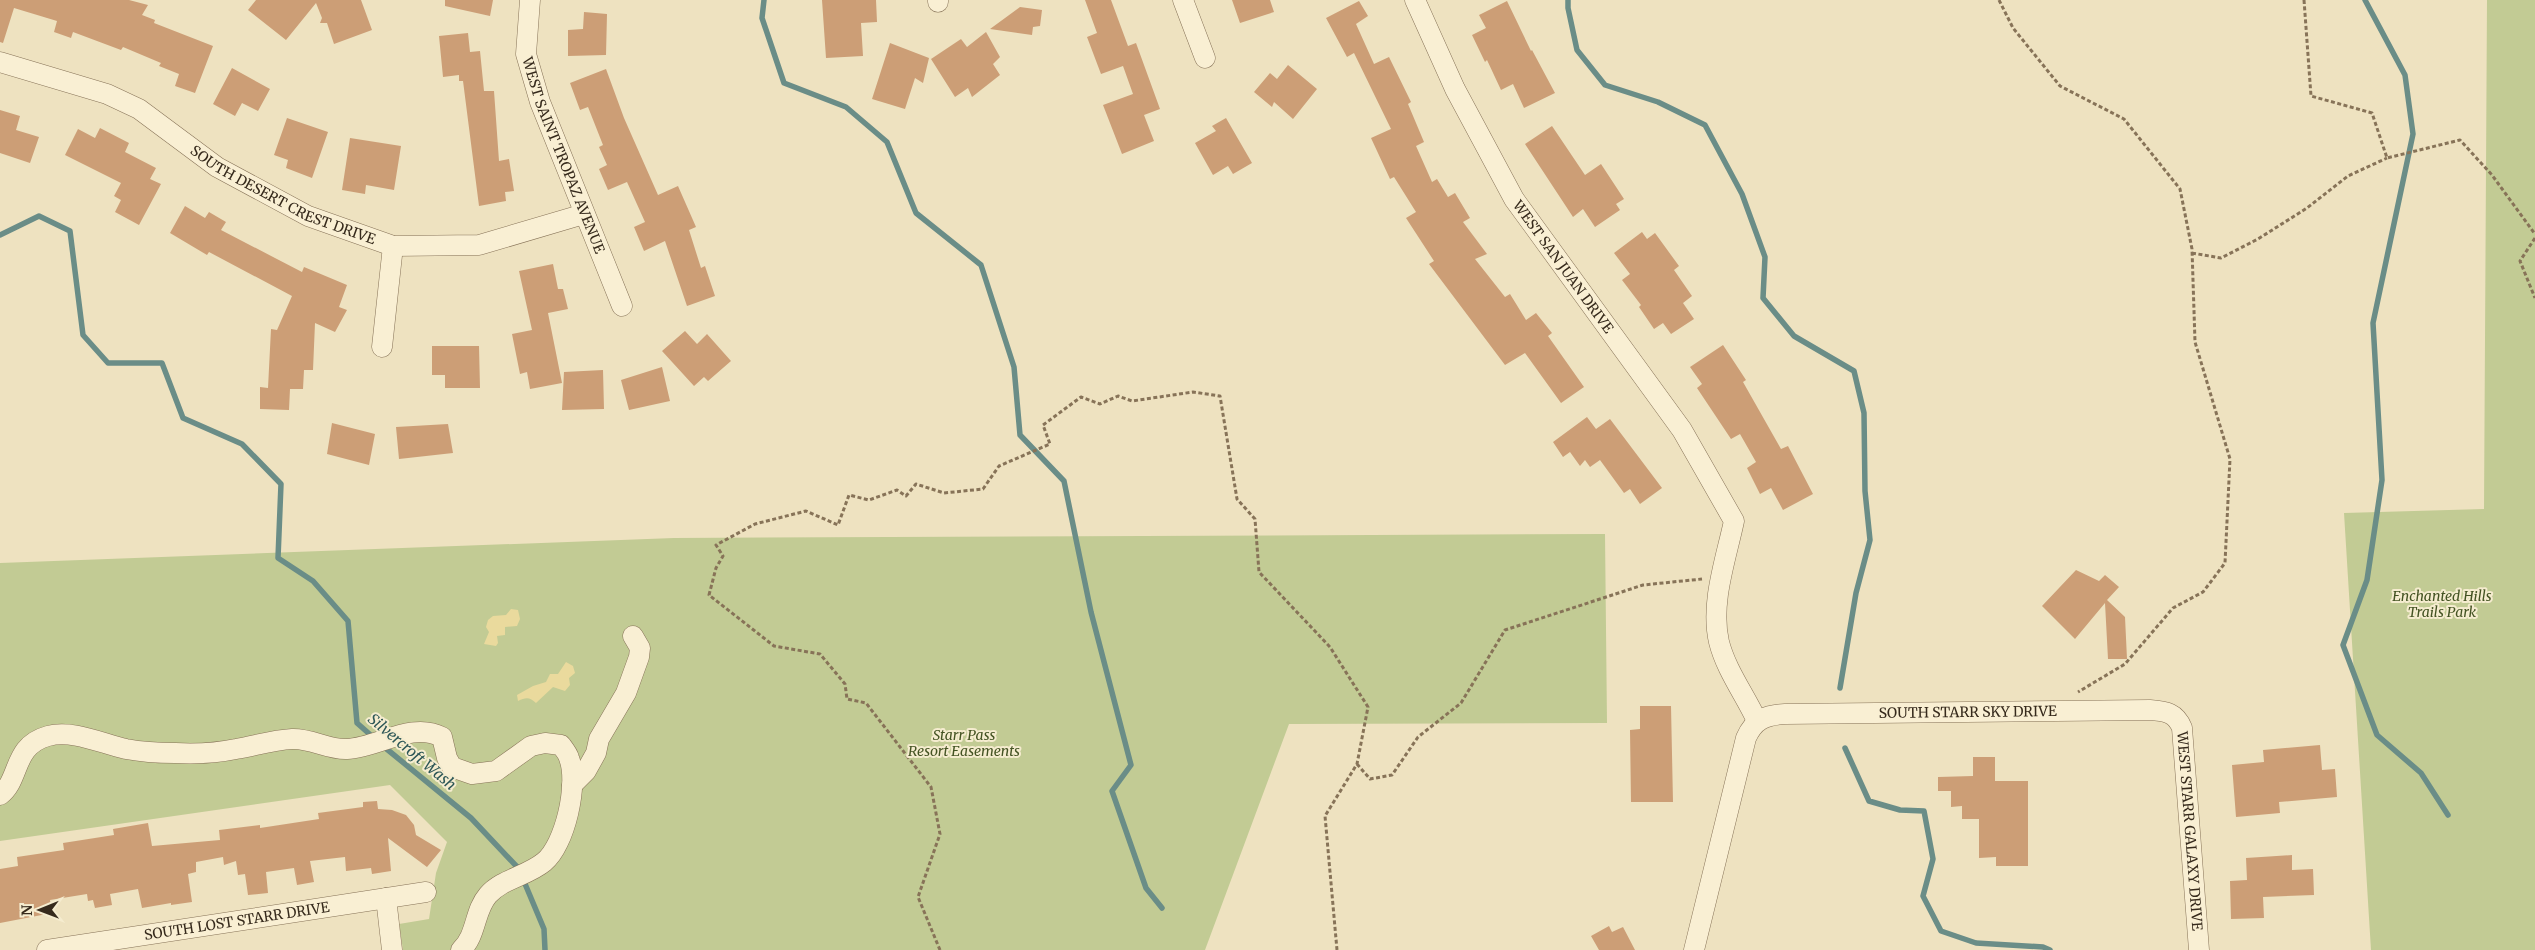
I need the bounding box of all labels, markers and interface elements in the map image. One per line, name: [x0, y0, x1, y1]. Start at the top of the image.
street label: WEST SAINT TROPAZ AVENUE: [518, 54, 609, 256]
street label: SOUTH DESERT CREST DRIVE: [187, 141, 378, 248]
street label: WEST SAN JUAN DRIVE: [1508, 196, 1617, 337]
park label: Enchanted Hills Trails Park: [2392, 587, 2492, 621]
street label: SOUTH STARR SKY DRIVE: [1879, 702, 2057, 722]
water label: Silvercroft Wash: [364, 709, 460, 794]
park label: Starr Pass Resort Easements: [908, 726, 1020, 760]
street label: WEST STARR GALAXY DRIVE: [2173, 730, 2207, 932]
north arrow: [15, 885, 65, 935]
street label: SOUTH LOST STARR DRIVE: [143, 898, 331, 944]
text: N: [18, 905, 36, 916]

